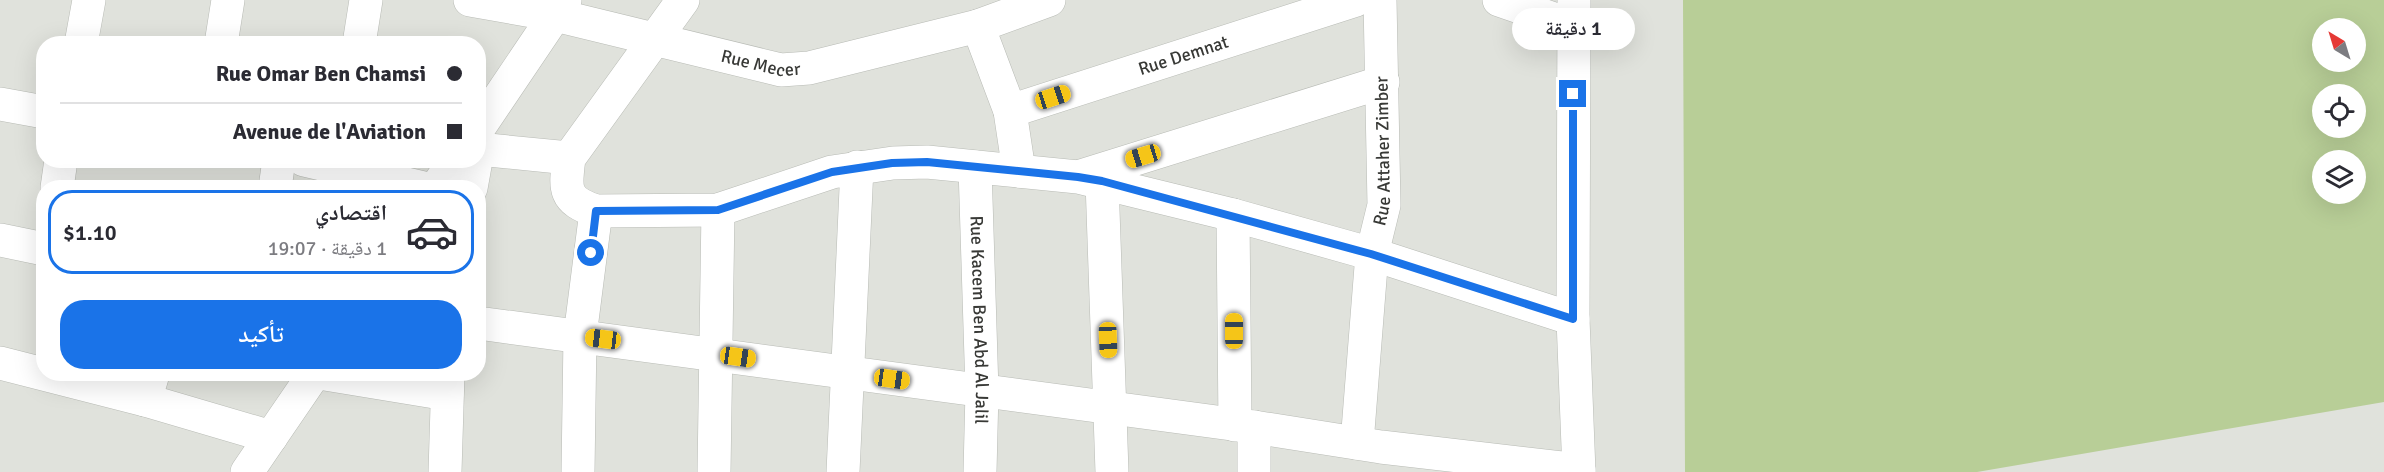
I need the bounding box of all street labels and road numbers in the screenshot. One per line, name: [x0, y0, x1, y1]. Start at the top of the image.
street label: Rue Demnat: [1135, 31, 1231, 80]
street label: Rue Mecer: [719, 45, 802, 82]
street label: Rue Attaher Zimber: [1368, 76, 1395, 228]
street label: Rue Kacem Ben Abd Al Jalil: [966, 215, 993, 425]

